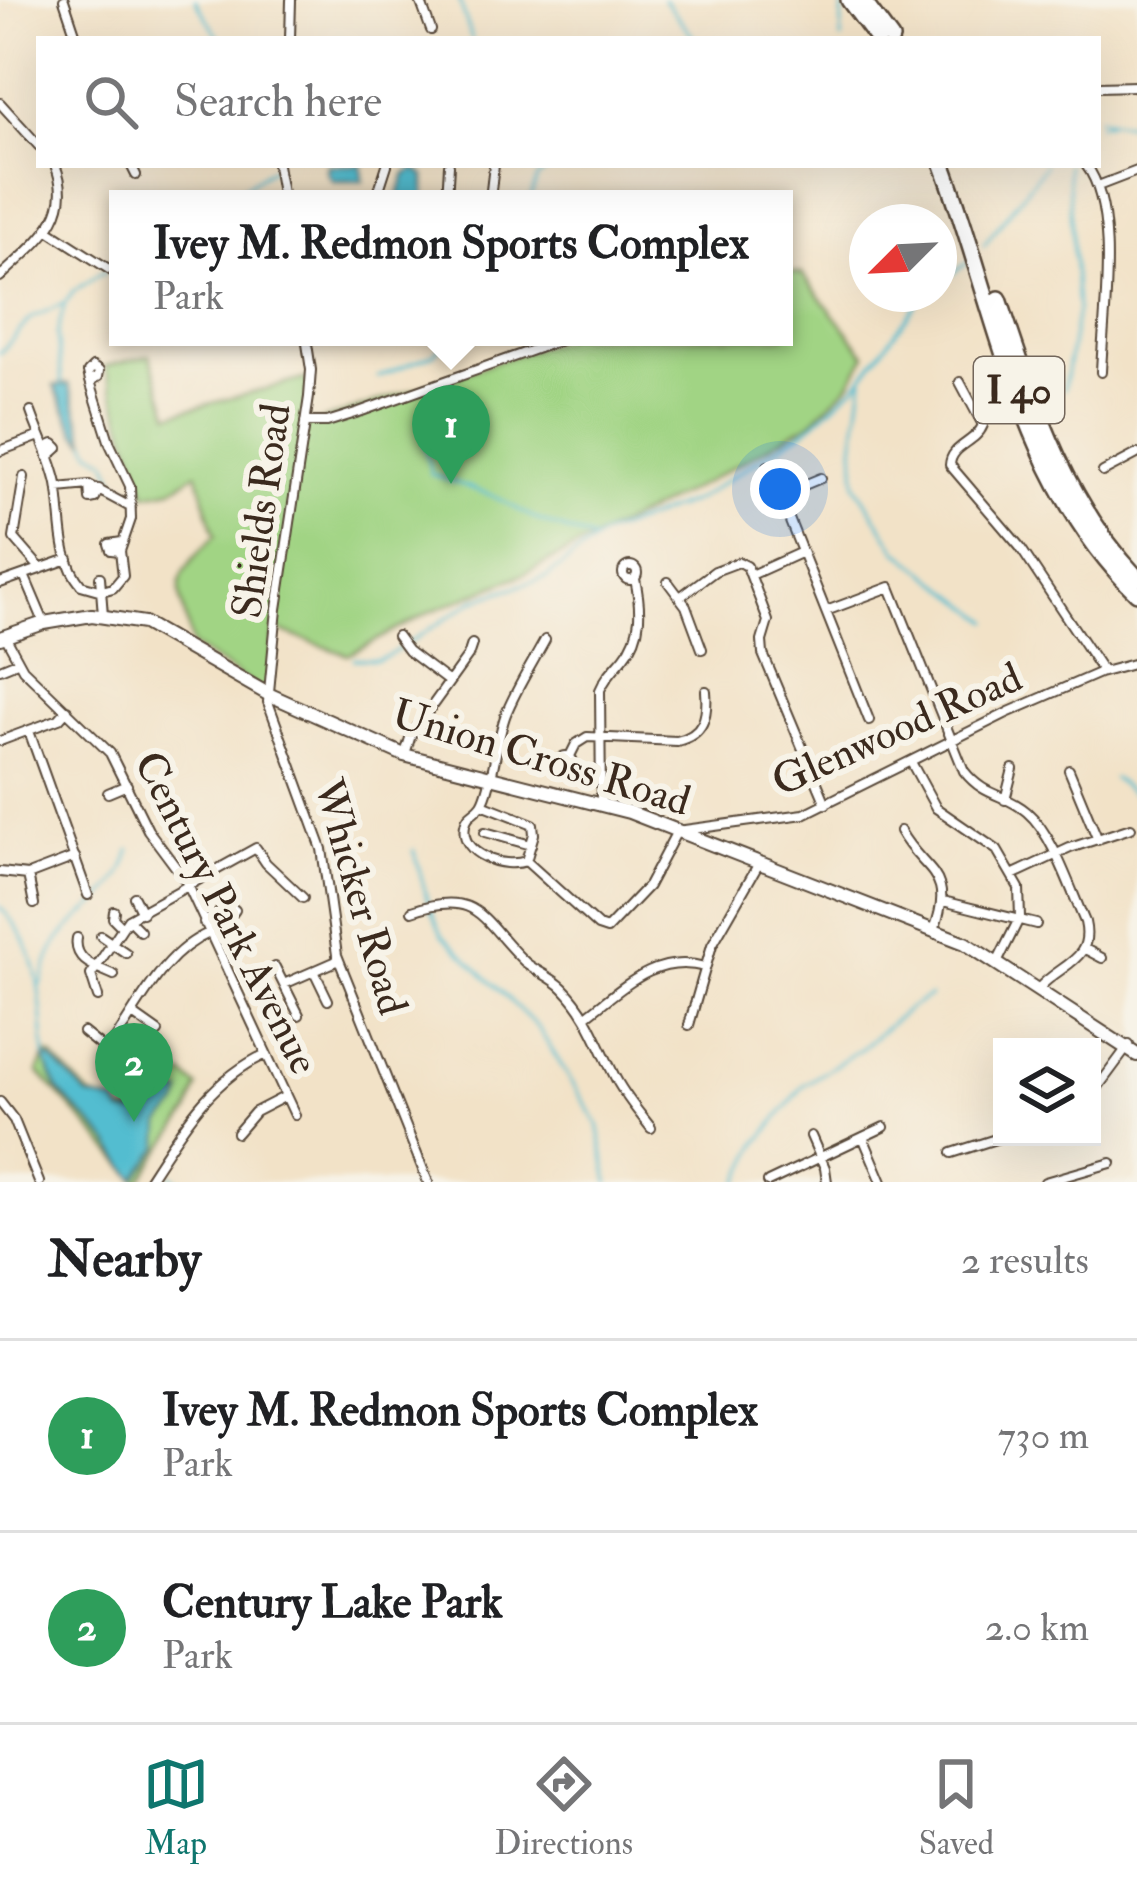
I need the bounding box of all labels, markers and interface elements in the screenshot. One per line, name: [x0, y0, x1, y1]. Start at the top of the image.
search box: [36, 36, 1101, 168]
icon: search: [78, 69, 144, 135]
text: Search here: [174, 74, 382, 130]
popup: [109, 190, 793, 346]
north arrow: [849, 204, 957, 312]
text: Ivey M. Redmon Sports Complex: [153, 216, 749, 272]
text: Park: [153, 272, 224, 321]
road number: I 40: [974, 357, 1064, 423]
pin: 1: [412, 385, 490, 484]
street label: Shields Road: [221, 400, 303, 622]
your location: [750, 459, 810, 519]
street label: Glenwood Road: [764, 652, 1030, 808]
street label: Union Cross Road: [386, 688, 697, 828]
street label: Century Park Avenue: [122, 743, 330, 1083]
street label: Whicker Road: [301, 772, 418, 1021]
pin: 2: [95, 1023, 173, 1122]
map controls: [993, 1038, 1101, 1146]
button: layers: [993, 1038, 1101, 1146]
text: Nearby: [48, 1228, 201, 1292]
text: 2 results: [961, 1236, 1089, 1285]
text: Ivey M. Redmon Sports Complex: [162, 1383, 758, 1439]
text: 1: [80, 1411, 94, 1460]
text: 730 m: [998, 1411, 1089, 1460]
text: Park: [162, 1439, 233, 1488]
text: Century Lake Park: [162, 1575, 503, 1631]
text: 2: [77, 1603, 97, 1652]
text: 2.0 km: [985, 1603, 1089, 1652]
text: Park: [162, 1631, 233, 1680]
tab: Map: [143, 1751, 209, 1864]
tab: Directions: [495, 1751, 633, 1864]
tab: Saved: [919, 1751, 994, 1864]

